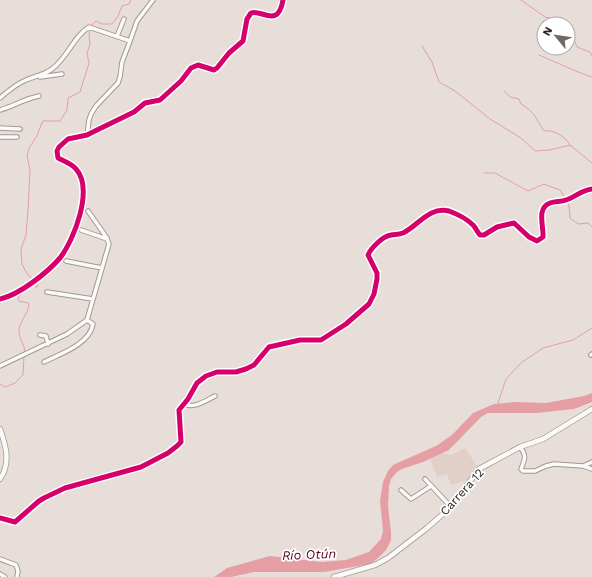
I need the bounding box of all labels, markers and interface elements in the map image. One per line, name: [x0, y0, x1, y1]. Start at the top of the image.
north arrow: [536, 16, 576, 56]
text: N: [540, 25, 555, 38]
street label: Carrera 12: [437, 466, 487, 518]
water label: Río Otún: [282, 546, 337, 563]

